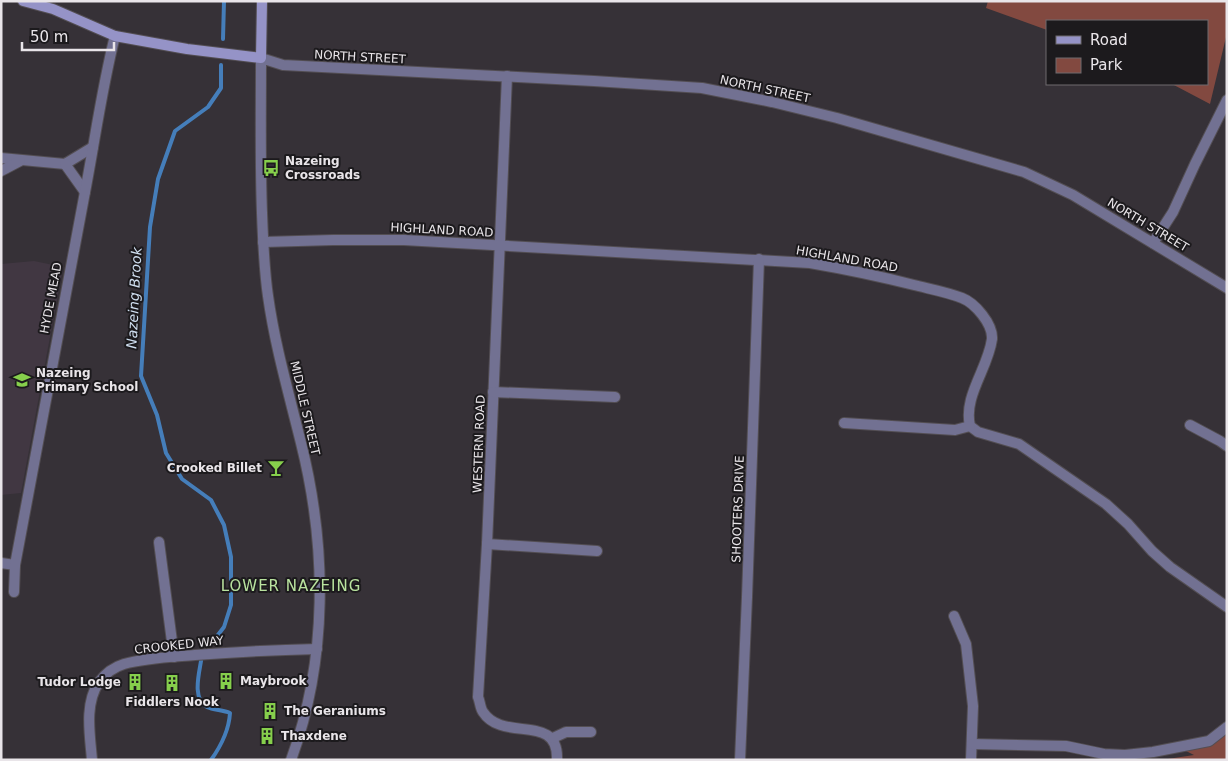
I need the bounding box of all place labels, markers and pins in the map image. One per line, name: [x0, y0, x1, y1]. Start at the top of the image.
place label: Nazeing Crossroads: [285, 154, 360, 182]
bus stop icon: Nazeing Crossroads: [261, 158, 281, 178]
place label: Nazeing Primary School: [36, 366, 138, 394]
school or university icon: Nazeing Primary School: [12, 370, 32, 390]
bar icon: Crooked Billet: [266, 458, 286, 478]
place label: Crooked Billet: [167, 461, 262, 475]
building icon: Maybrook: [216, 671, 236, 691]
building icon: Tudor Lodge: [125, 672, 145, 692]
building icon: Fiddlers Nook: [162, 673, 182, 693]
place label: Maybrook: [240, 674, 307, 688]
place label: Tudor Lodge: [37, 675, 121, 689]
place label: Fiddlers Nook: [125, 695, 220, 709]
building icon: The Geraniums: [260, 701, 280, 721]
place label: The Geraniums: [284, 704, 386, 718]
building icon: Thaxdene: [257, 726, 277, 746]
place label: Thaxdene: [281, 729, 347, 743]

